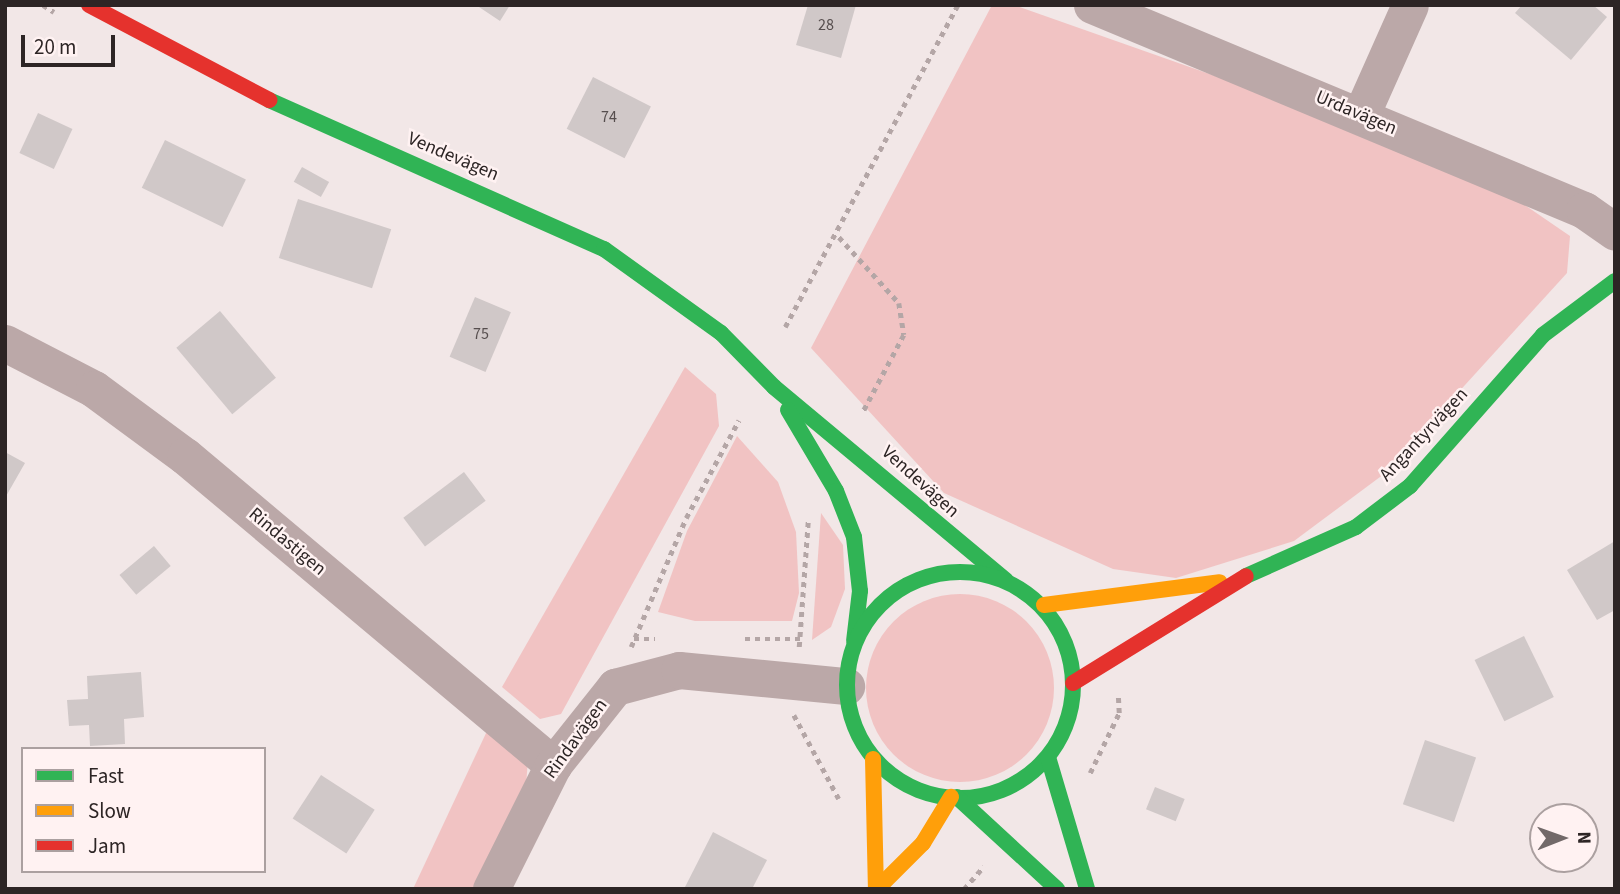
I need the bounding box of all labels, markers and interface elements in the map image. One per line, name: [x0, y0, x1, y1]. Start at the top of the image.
house number: 28: [818, 15, 834, 35]
scale bar: [24, 21, 119, 65]
text: 20 m: [34, 32, 76, 62]
street label: Urdavägen: [1312, 86, 1400, 140]
house number: 74: [601, 107, 617, 127]
street label: Vendevägen: [404, 128, 502, 186]
house number: 75: [473, 324, 489, 344]
street label: Angantyrvägen: [1375, 384, 1473, 486]
street label: Vendevägen: [876, 441, 964, 523]
street label: Rindastigen: [244, 503, 330, 581]
street label: Rindavägen: [539, 695, 613, 783]
legend: [21, 747, 266, 873]
text: Fast: [88, 761, 124, 791]
text: Slow: [88, 796, 131, 826]
north arrow: [1529, 803, 1599, 873]
text: Jam: [88, 831, 126, 861]
text: N: [1570, 831, 1597, 844]

